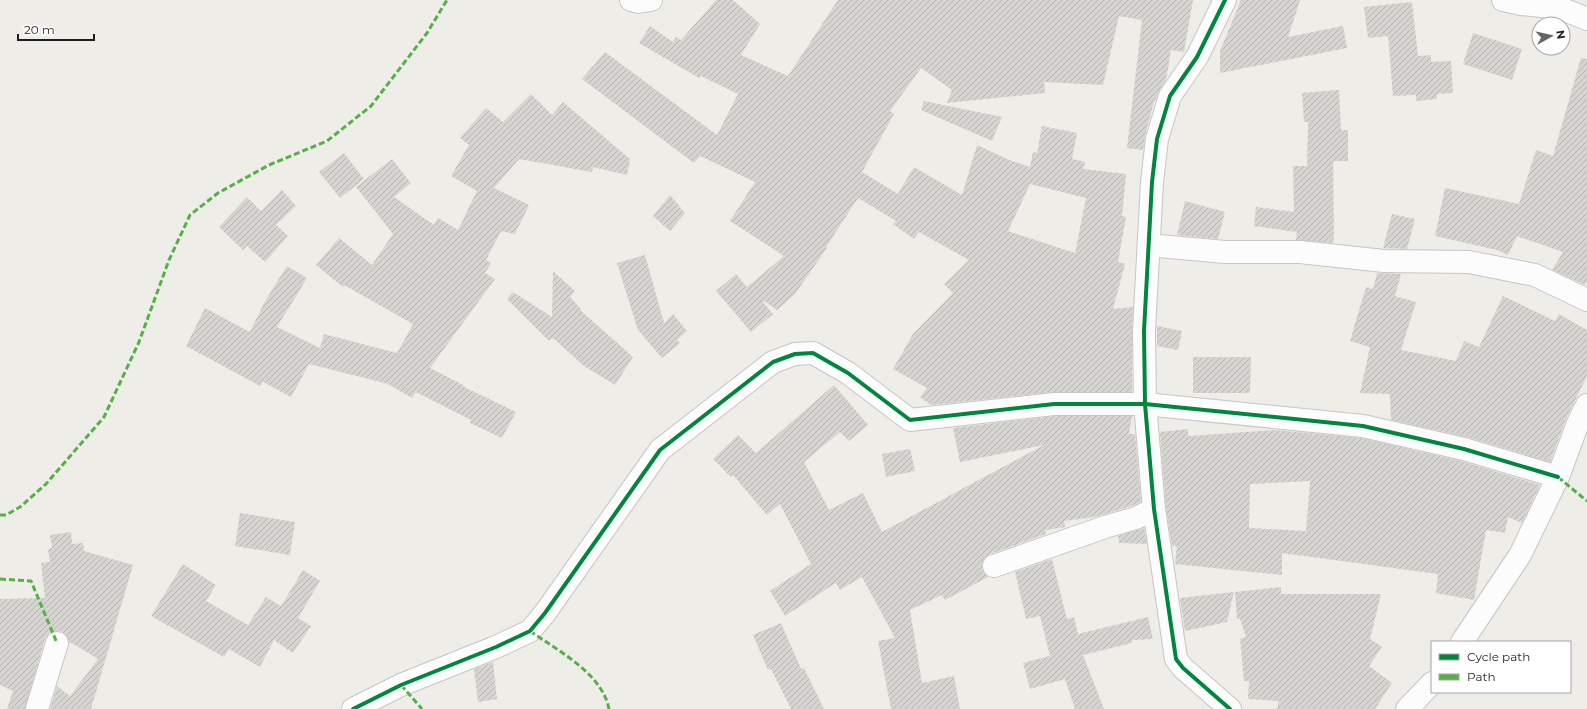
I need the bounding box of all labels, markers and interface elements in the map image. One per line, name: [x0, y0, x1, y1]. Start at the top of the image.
scale bar: [18, 16, 94, 42]
north arrow: [1531, 16, 1571, 56]
text: 20 m: [24, 22, 55, 37]
text: N: [1553, 29, 1568, 40]
legend: [1431, 641, 1571, 693]
text: Cycle path: [1467, 649, 1530, 664]
text: Path: [1467, 669, 1496, 684]

